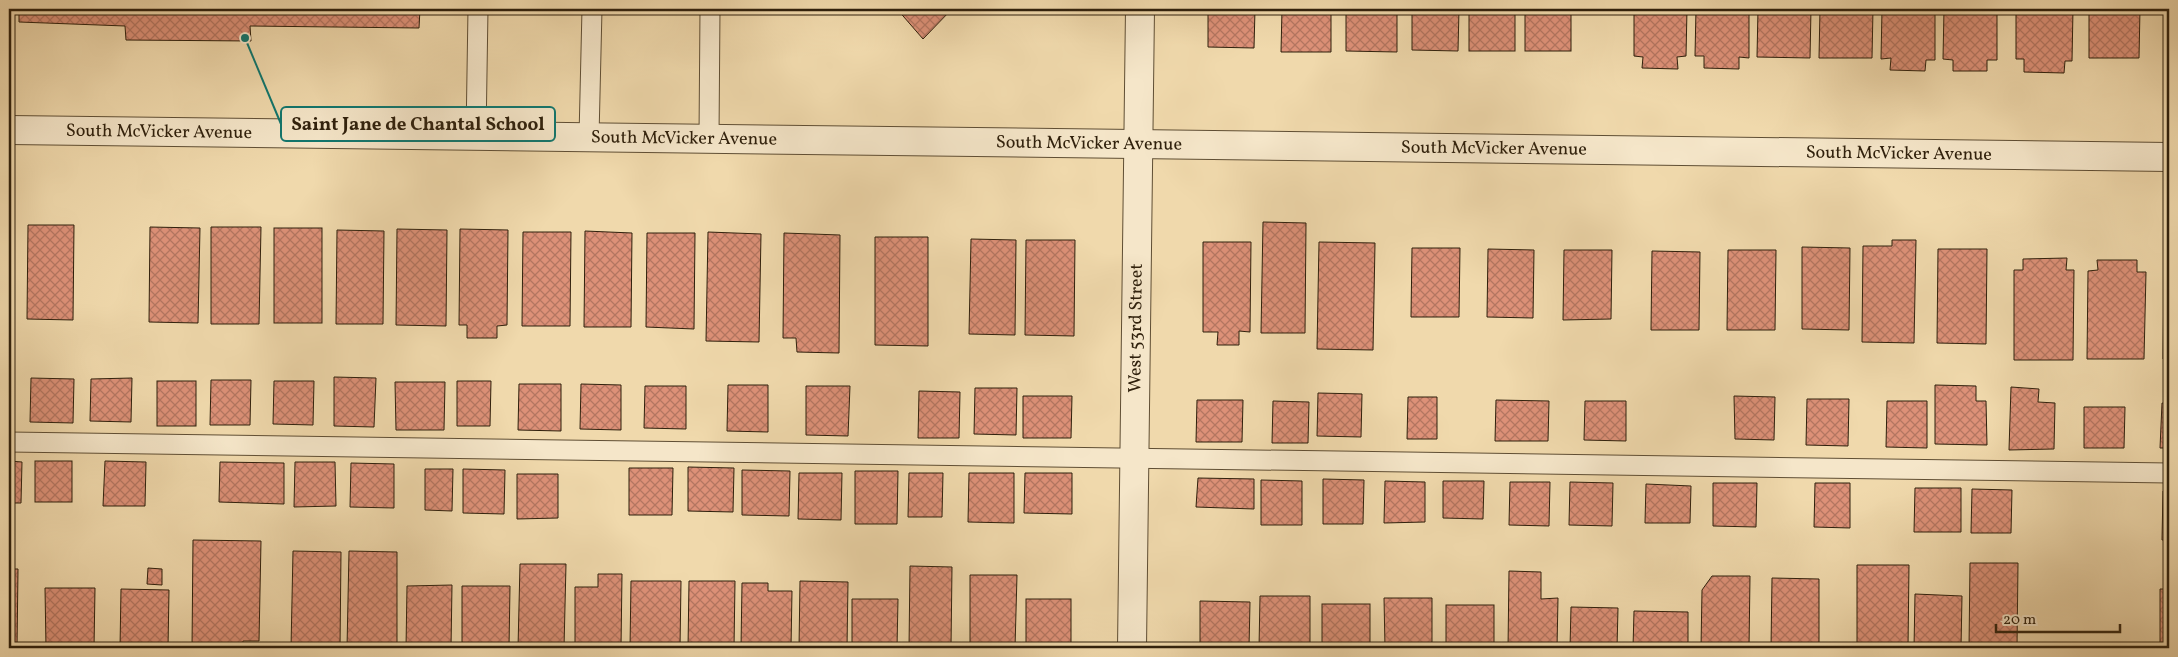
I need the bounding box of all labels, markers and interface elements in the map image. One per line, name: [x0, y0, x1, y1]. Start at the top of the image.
callout: Saint Jane de Chantal School: [281, 107, 555, 141]
text: Saint Jane de Chantal School: [291, 112, 545, 138]
street label: South McVicker Avenue: [66, 118, 252, 146]
street label: South McVicker Avenue: [591, 125, 777, 152]
street label: South McVicker Avenue: [996, 130, 1182, 157]
street label: South McVicker Avenue: [1401, 135, 1587, 162]
street label: South McVicker Avenue: [1806, 140, 1992, 167]
street label: West 53rd Street: [1123, 263, 1149, 393]
scale bar: [1996, 602, 2119, 634]
text: 20 m: [2003, 610, 2036, 631]

